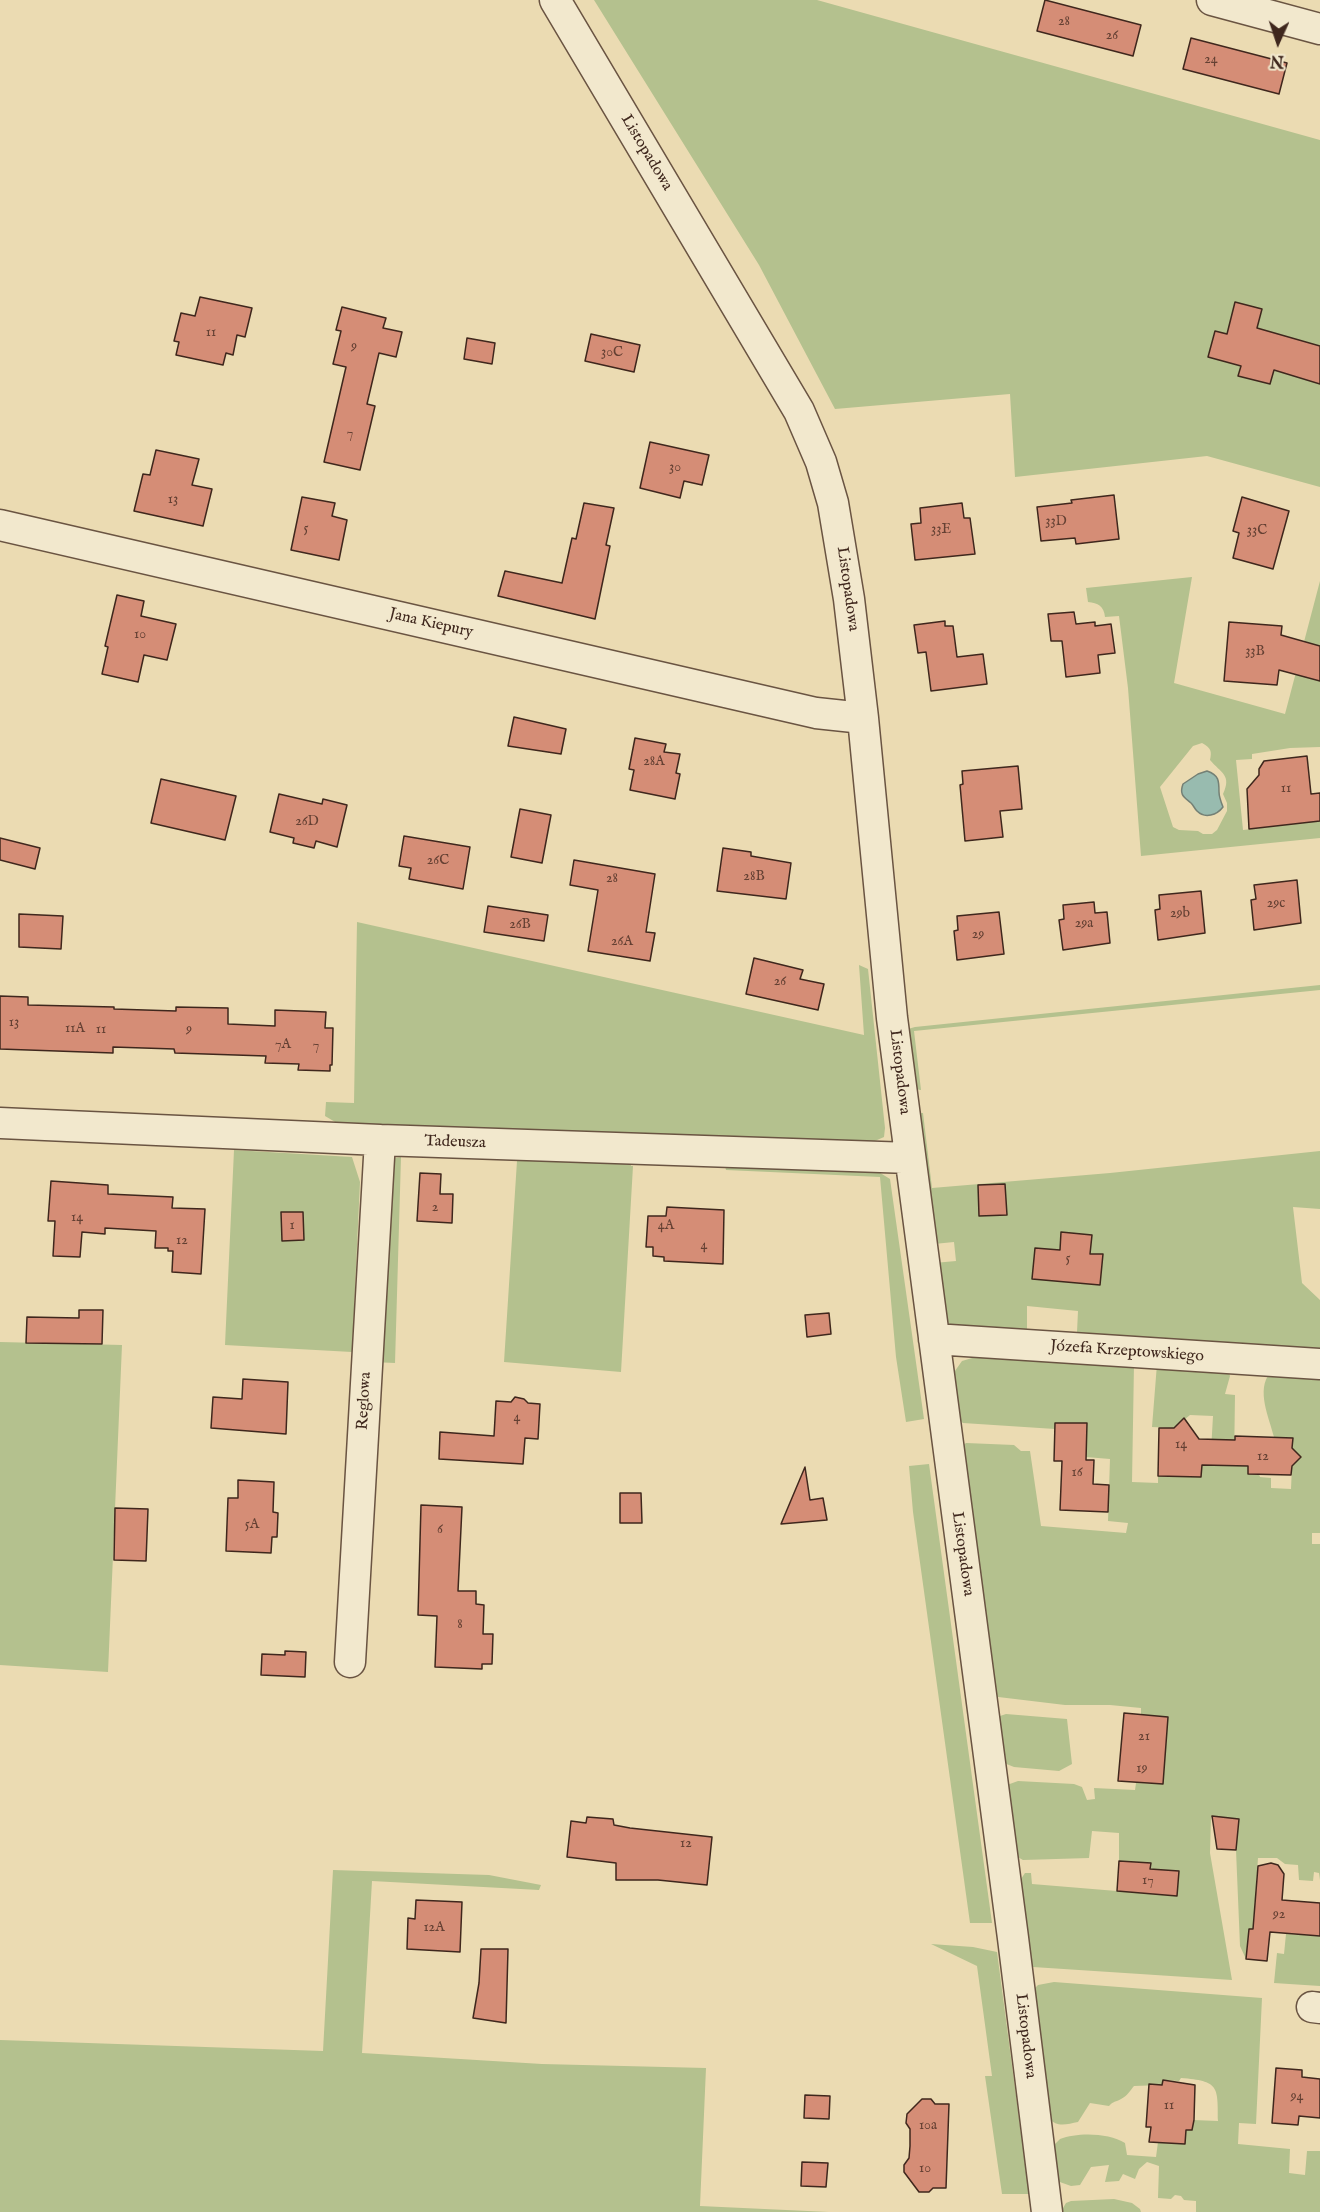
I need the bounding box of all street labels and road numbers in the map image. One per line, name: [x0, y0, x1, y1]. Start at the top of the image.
street label: Listopadowa: [616, 111, 676, 195]
street label: Listopadowa: [832, 545, 862, 633]
street label: Jana Kiepury: [387, 605, 475, 643]
street label: Listopadowa: [884, 1028, 914, 1116]
street label: Tadeusza: [424, 1132, 486, 1154]
street label: Józefa Krzeptowskiego: [1050, 1337, 1204, 1367]
street label: Reglowa: [354, 1371, 376, 1431]
street label: Listopadowa: [947, 1510, 977, 1598]
street label: Listopadowa: [1010, 1992, 1040, 2080]

